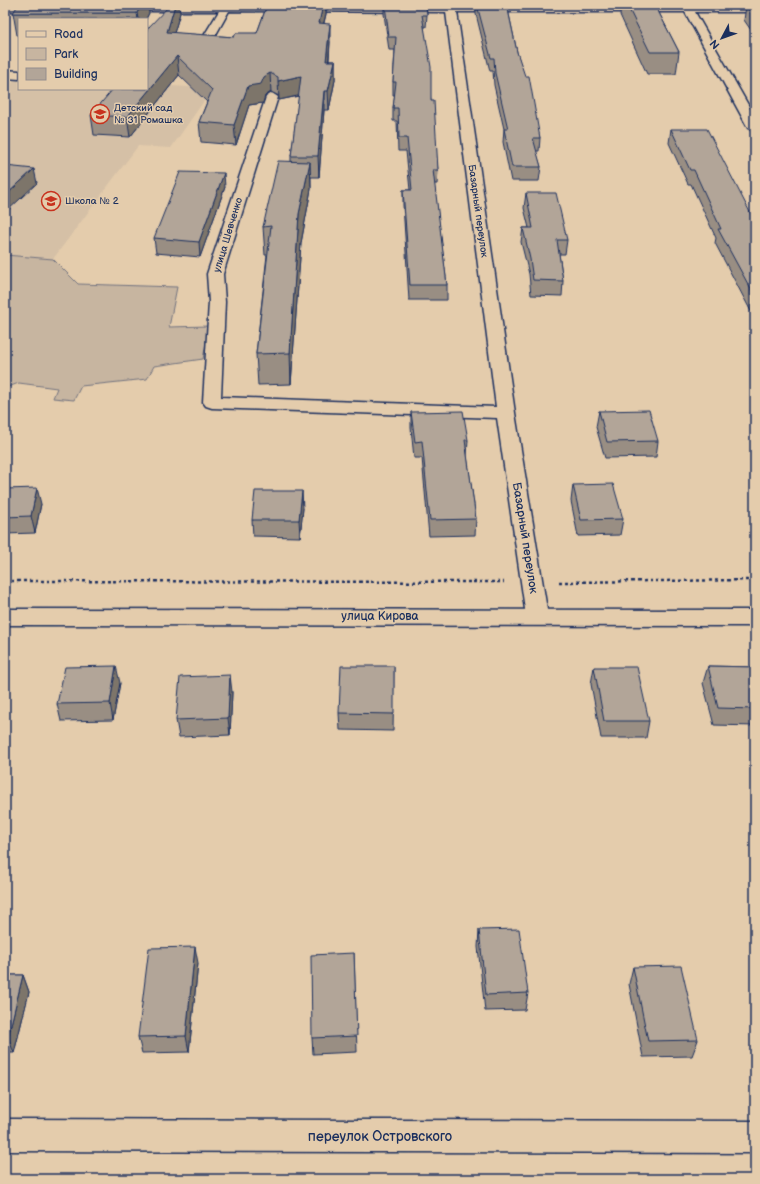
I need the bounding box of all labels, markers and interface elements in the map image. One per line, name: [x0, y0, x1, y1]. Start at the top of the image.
legend: [18, 18, 148, 90]
north arrow: [702, 18, 742, 58]
text: Road: [54, 27, 83, 42]
text: N: [707, 37, 722, 52]
text: Park: [54, 47, 78, 62]
text: Building: [54, 67, 98, 82]
place label: Детский сад № 31 Ромашка: [114, 102, 183, 126]
school or university icon: Детский сад № 31 Ромашка: [89, 103, 111, 125]
street label: Базарный переулок: [466, 164, 491, 259]
school or university icon: Школа № 2: [40, 190, 62, 212]
place label: Школа № 2: [65, 195, 119, 207]
street label: улица Шевченко: [211, 196, 245, 274]
street label: Базарный переулок: [509, 481, 541, 595]
street label: улица Кирова: [341, 609, 419, 624]
street label: переулок Островского: [308, 1128, 452, 1145]

